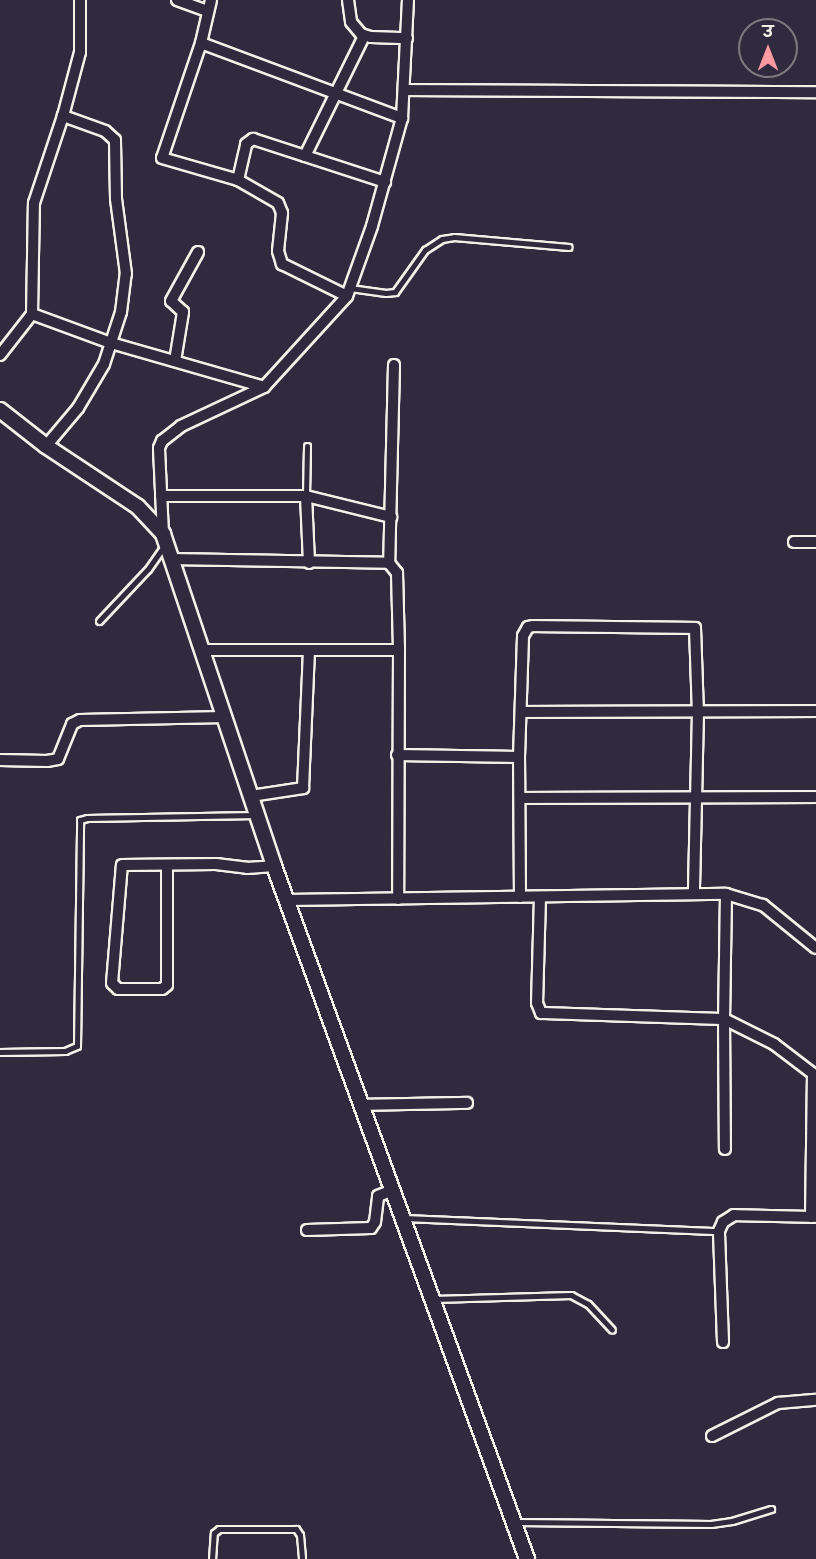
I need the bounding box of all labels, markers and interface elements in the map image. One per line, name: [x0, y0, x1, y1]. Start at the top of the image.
text: उ: [763, 17, 773, 46]
north arrow: [738, 18, 798, 78]

